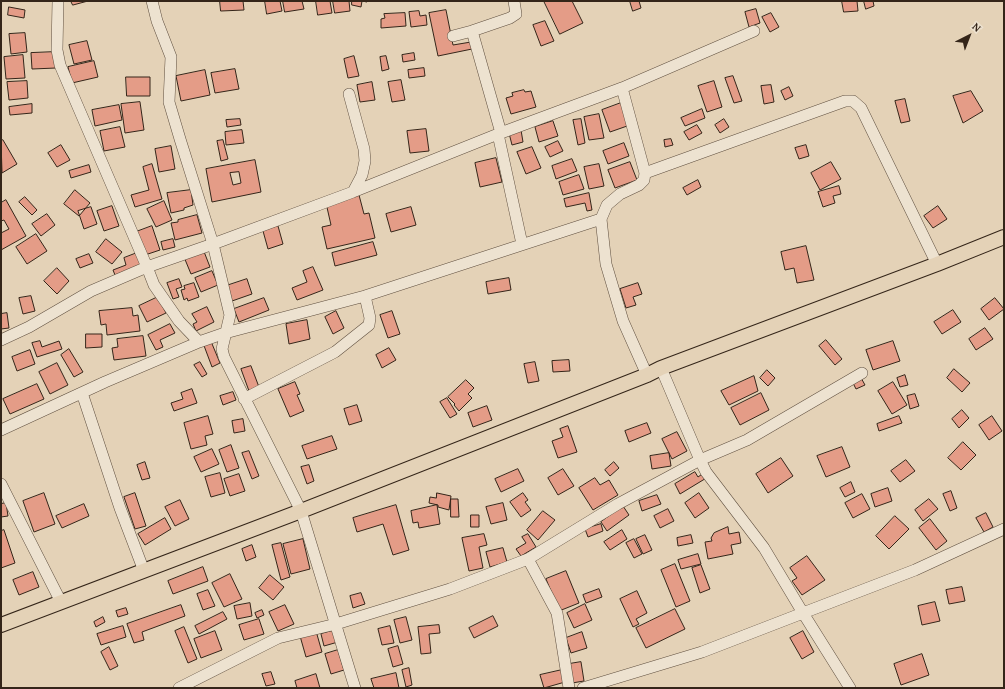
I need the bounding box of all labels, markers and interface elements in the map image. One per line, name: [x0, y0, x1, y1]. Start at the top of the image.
north arrow: [949, 16, 989, 56]
text: N: [969, 19, 985, 35]

